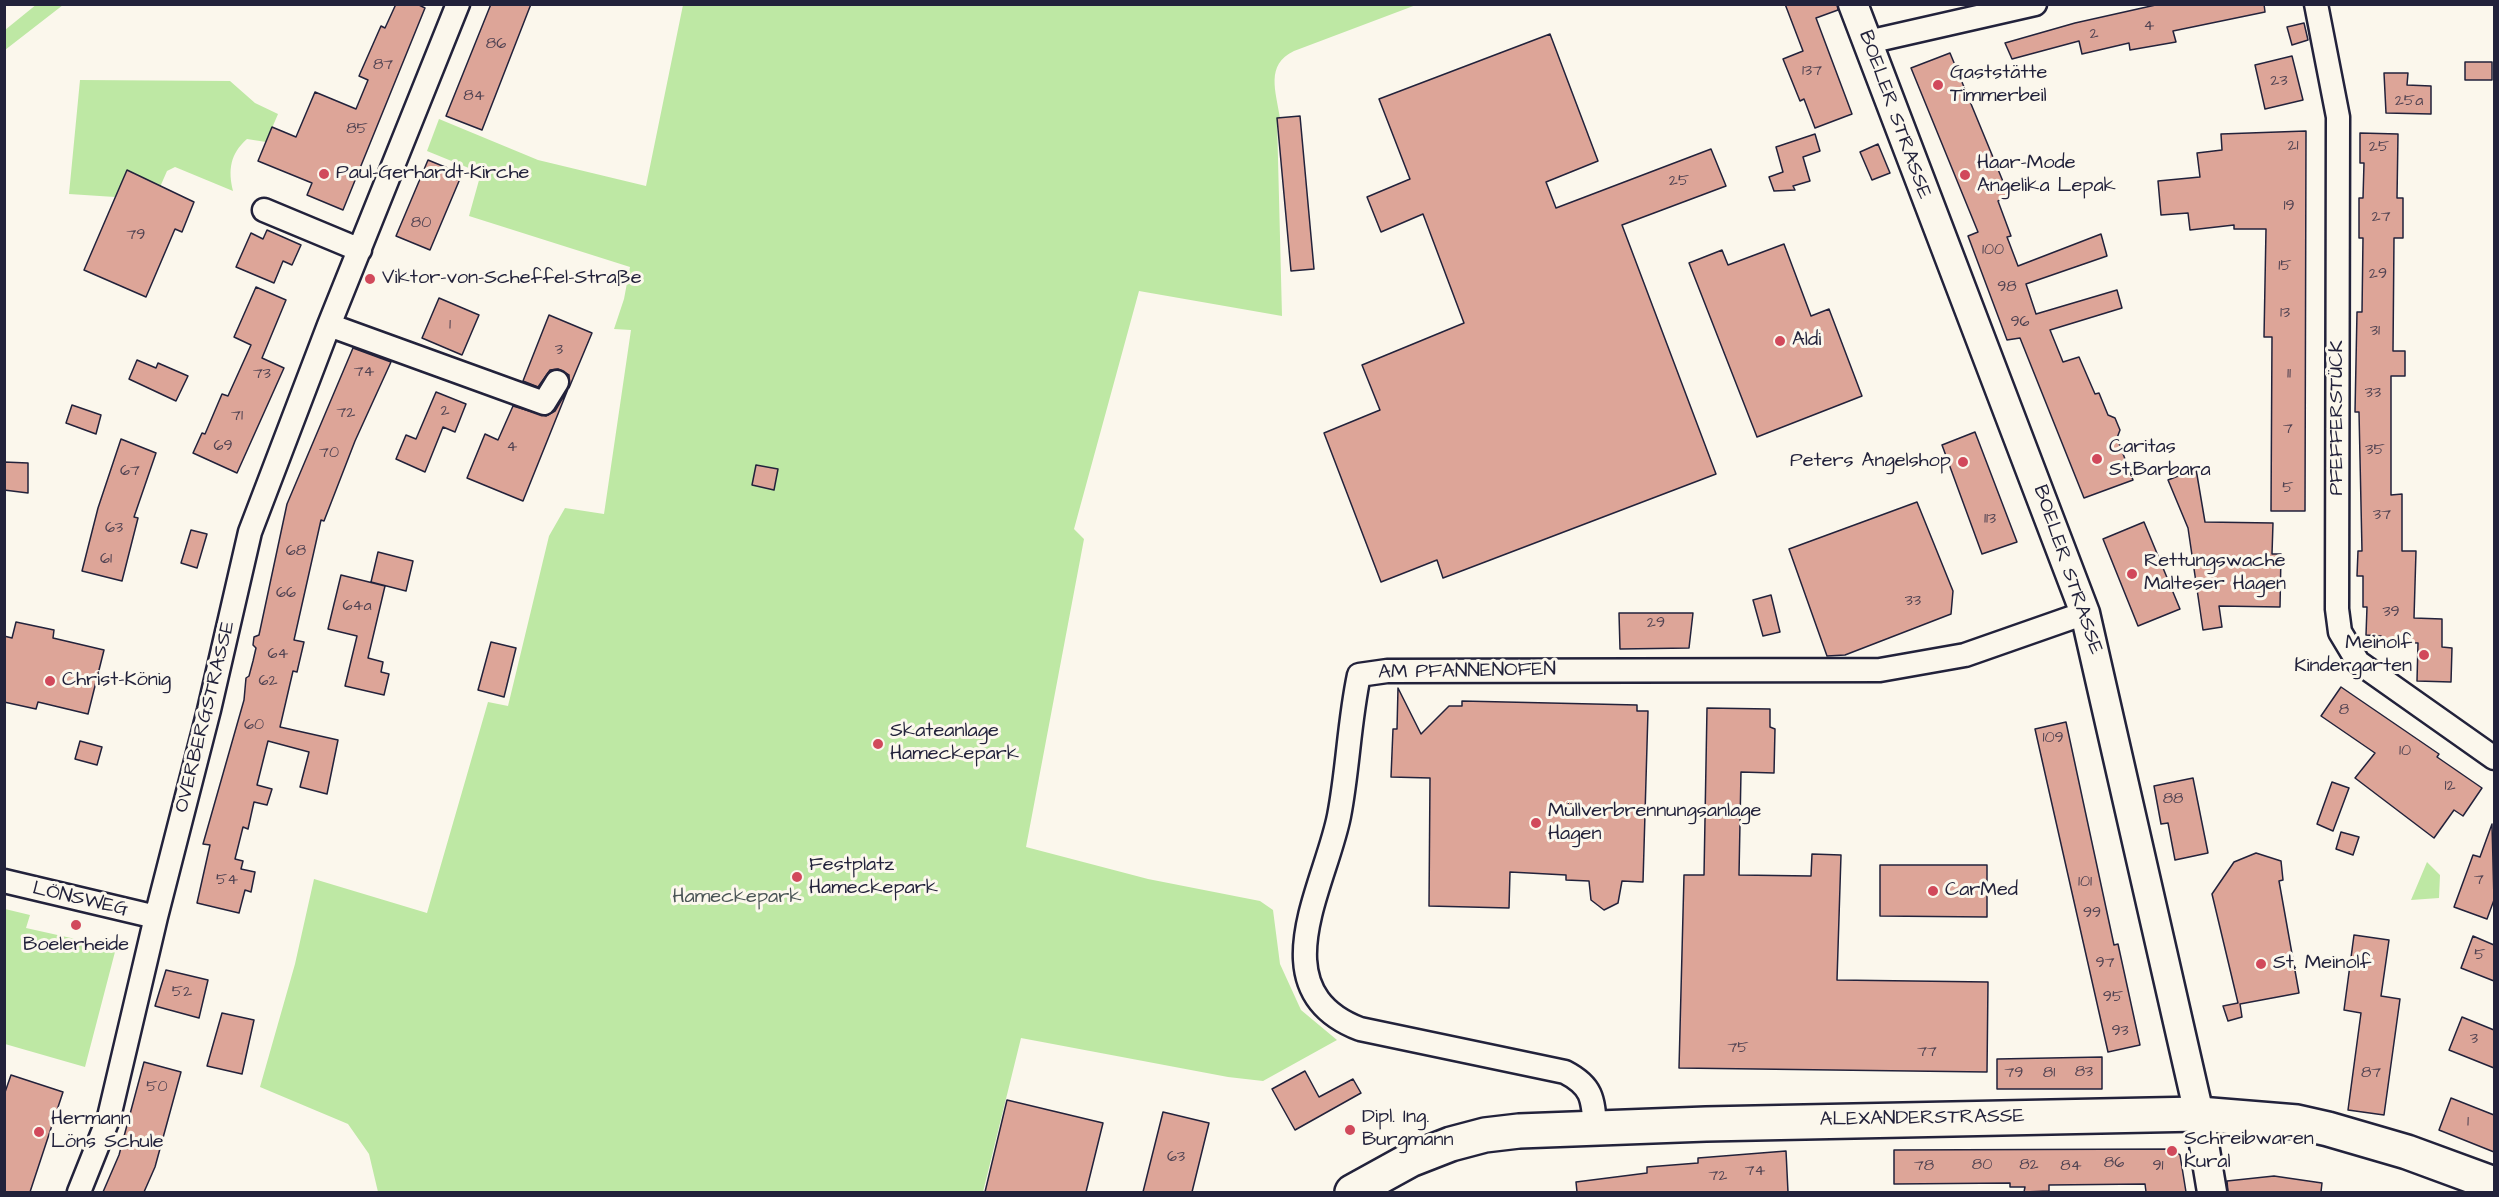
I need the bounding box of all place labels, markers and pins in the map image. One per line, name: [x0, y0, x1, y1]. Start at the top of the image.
place label: Gaststätte Timmerbeil: [1950, 62, 2047, 109]
marker: Gaststätte Timmerbeil: [1931, 78, 1945, 92]
place label: Haar-Mode Angelika Lepak: [1977, 152, 2116, 199]
place label: Paul-Gerhardt-Kirche: [336, 162, 529, 186]
marker: Paul-Gerhardt-Kirche: [317, 167, 331, 181]
marker: Haar-Mode Angelika Lepak: [1958, 168, 1972, 182]
place label: Viktor-von-Scheffel-Straße: [382, 267, 642, 291]
marker: Viktor-von-Scheffel-Straße: [363, 272, 377, 286]
place label: Aldi: [1792, 329, 1821, 353]
marker: Aldi: [1773, 334, 1787, 348]
place label: Caritas St.Barbara: [2109, 436, 2211, 483]
place label: Peters Angelshop: [1790, 450, 1951, 474]
marker: Caritas St.Barbara: [2090, 452, 2104, 466]
marker: Peters Angelshop: [1956, 455, 1970, 469]
place label: Rettungswache Malteser Hagen: [2144, 550, 2286, 597]
marker: Rettungswache Malteser Hagen: [2125, 567, 2139, 581]
place label: Meinolf Kindergarten: [2294, 632, 2412, 679]
marker: Meinolf Kindergarten: [2417, 648, 2431, 662]
place label: Christ-König: [62, 669, 171, 693]
marker: Christ-König: [43, 674, 57, 688]
place label: Skateanlage Hameckepark: [890, 720, 1019, 767]
marker: Skateanlage Hameckepark: [871, 737, 885, 751]
place label: Müllverbrennungsanlage Hagen: [1548, 800, 1761, 847]
marker: Müllverbrennungsanlage Hagen: [1529, 816, 1543, 830]
place label: Festplatz Hameckepark: [809, 854, 938, 901]
marker: Festplatz Hameckepark: [790, 870, 804, 884]
place label: CarMed: [1945, 879, 2018, 903]
marker: CarMed: [1926, 884, 1940, 898]
marker: Boelerheide: [69, 918, 83, 932]
place label: Boelerheide: [23, 934, 129, 958]
place label: St. Meinolf: [2273, 952, 2371, 976]
marker: St. Meinolf: [2254, 957, 2268, 971]
place label: Dipl. Ing. Burgmann: [1362, 1106, 1453, 1153]
place label: Hermann Löns Schule: [51, 1108, 164, 1155]
marker: Dipl. Ing. Burgmann: [1343, 1123, 1357, 1137]
marker: Hermann Löns Schule: [32, 1125, 46, 1139]
place label: Schreibwaren Kural: [2184, 1128, 2314, 1175]
marker: Schreibwaren Kural: [2165, 1144, 2179, 1158]

